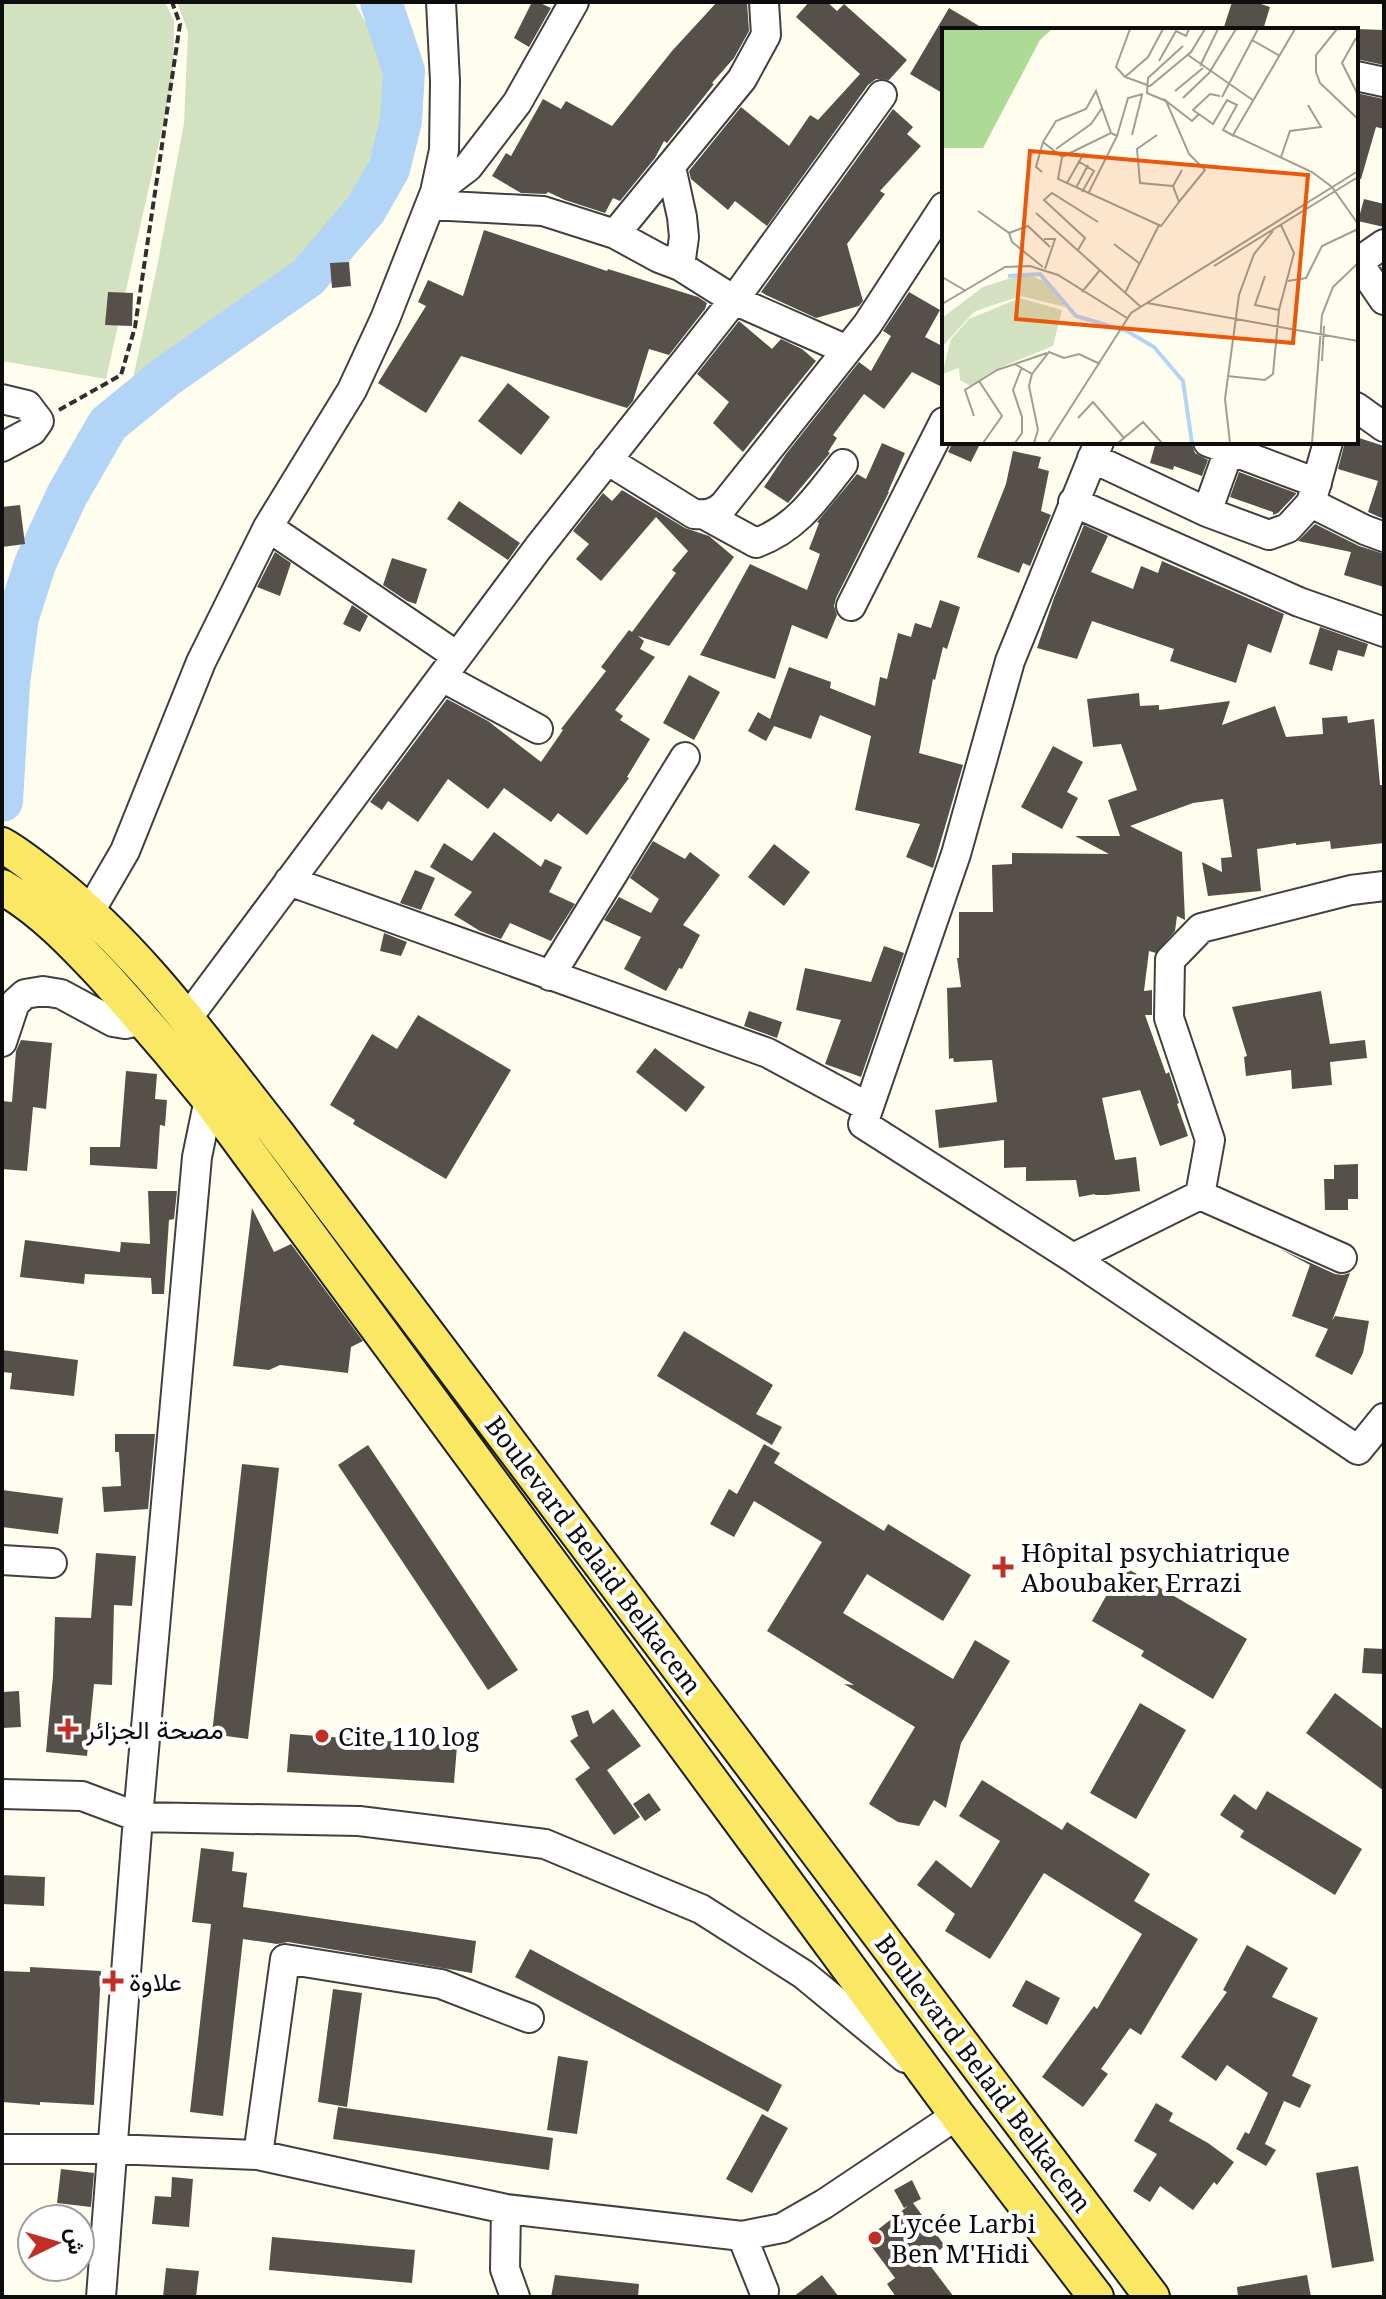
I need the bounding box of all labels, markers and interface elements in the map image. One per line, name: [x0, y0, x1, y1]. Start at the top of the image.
inset map: [942, 28, 1358, 444]
street label: Boulevard Belaid Belkacem: [477, 1408, 711, 1702]
place label: Hôpital psychiatrique Aboubaker Errazi: [1021, 1534, 1290, 1600]
marker: Hôpital psychiatrique Aboubaker Errazi: [992, 1556, 1014, 1578]
place label: مصحة الجزائر: [85, 1711, 224, 1747]
marker: مصحة الجزائر: [57, 1718, 79, 1740]
place label: Cite 110 log: [338, 1718, 480, 1754]
marker: Cite 110 log: [313, 1727, 331, 1745]
street label: Boulevard Belaid Belkacem: [867, 1926, 1101, 2220]
place label: علاوة: [129, 1963, 182, 1999]
marker: علاوة: [104, 1972, 122, 1990]
north arrow: [16, 2203, 96, 2283]
place label: Lycée Larbi Ben M'Hidi: [891, 2205, 1036, 2271]
text: ش: [61, 2227, 93, 2256]
marker: Lycée Larbi Ben M'Hidi: [866, 2229, 884, 2247]

